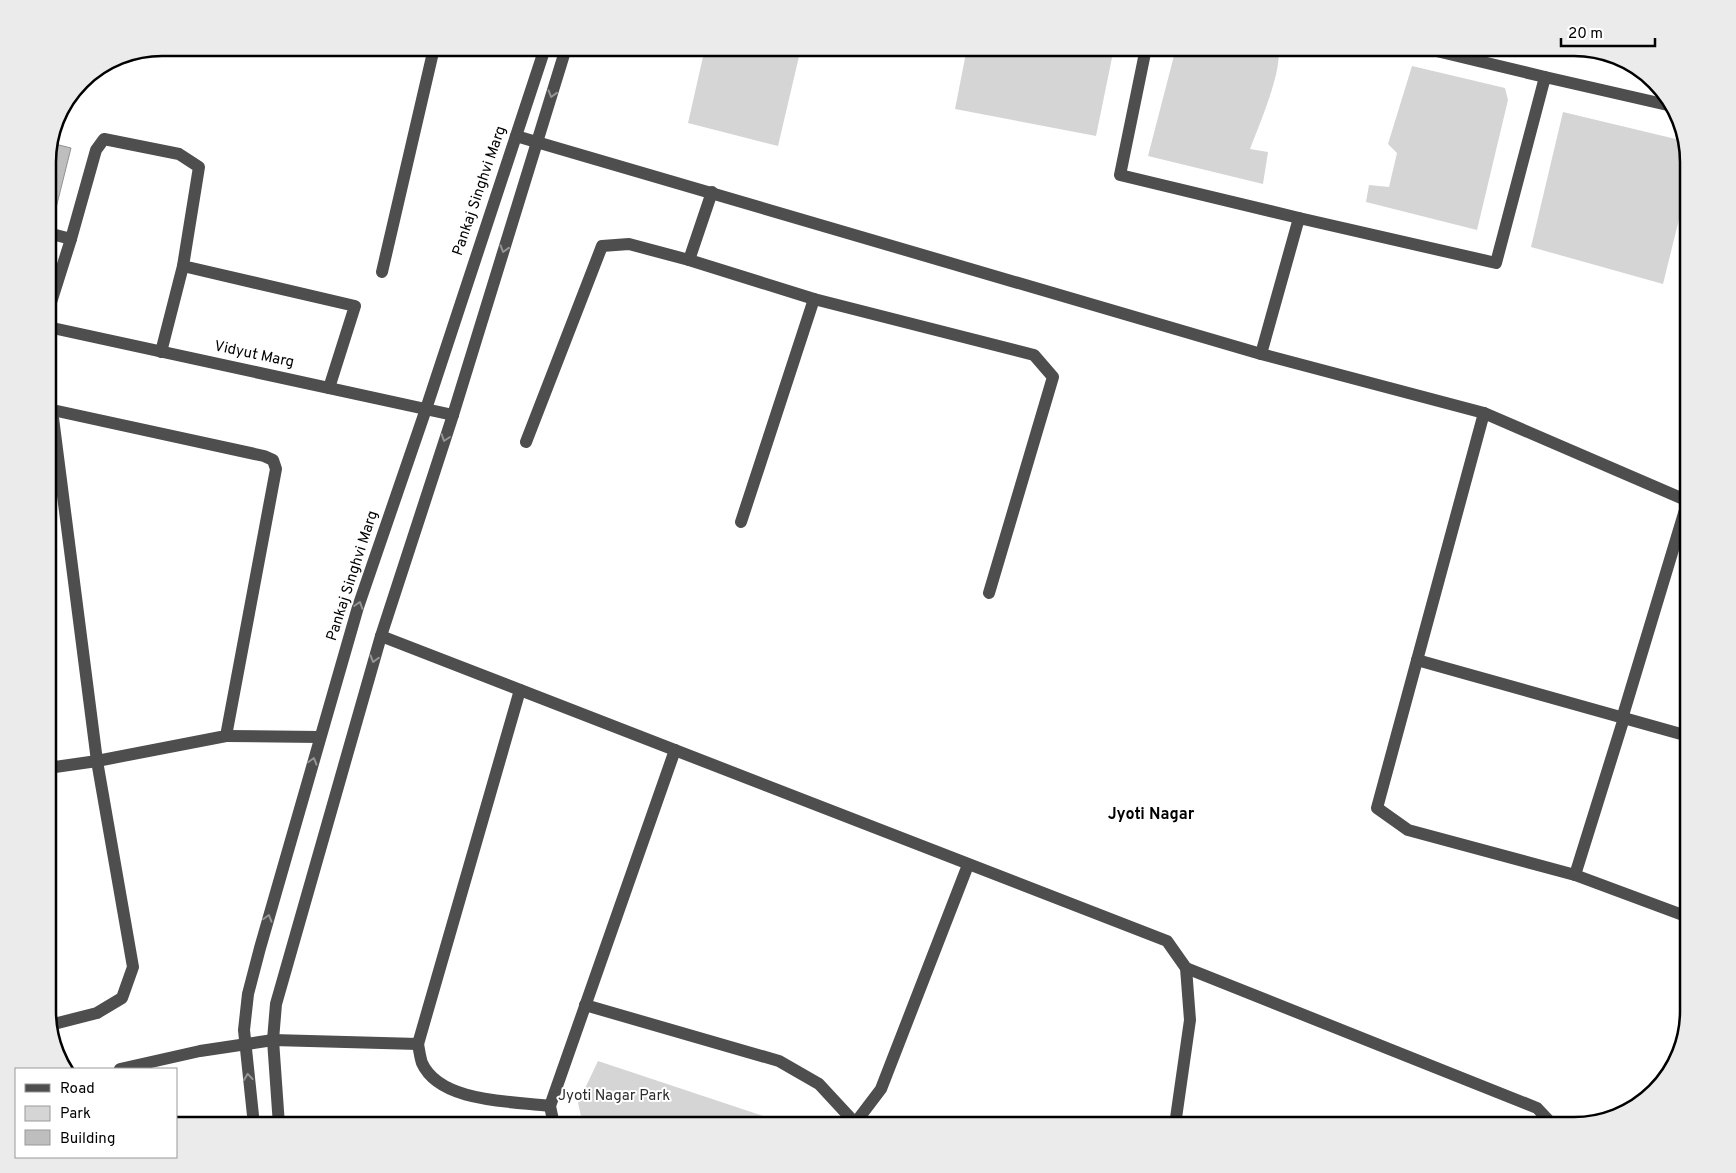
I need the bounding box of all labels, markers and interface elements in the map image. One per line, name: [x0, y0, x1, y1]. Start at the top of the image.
scale bar: [1561, 15, 1655, 47]
text: 20 m: [1568, 25, 1603, 44]
one-way arrow: [547, 90, 557, 98]
street label: Pankaj Singhvi Marg: [449, 124, 511, 258]
one-way arrow: [499, 245, 509, 253]
street label: Vidyut Marg: [212, 337, 296, 373]
one-way arrow: [441, 433, 451, 442]
street label: Pankaj Singhvi Marg: [323, 508, 383, 644]
one-way arrow: [353, 602, 363, 610]
one-way arrow: [370, 655, 380, 663]
one-way arrow: [307, 757, 318, 766]
district label: Jyoti Nagar: [1108, 805, 1195, 825]
one-way arrow: [263, 914, 273, 922]
legend: [15, 1068, 178, 1158]
one-way arrow: [243, 1073, 254, 1081]
text: Road: [60, 1080, 95, 1099]
park label: Jyoti Nagar Park: [558, 1087, 670, 1106]
text: Park: [60, 1105, 91, 1124]
text: Building: [60, 1130, 115, 1149]

